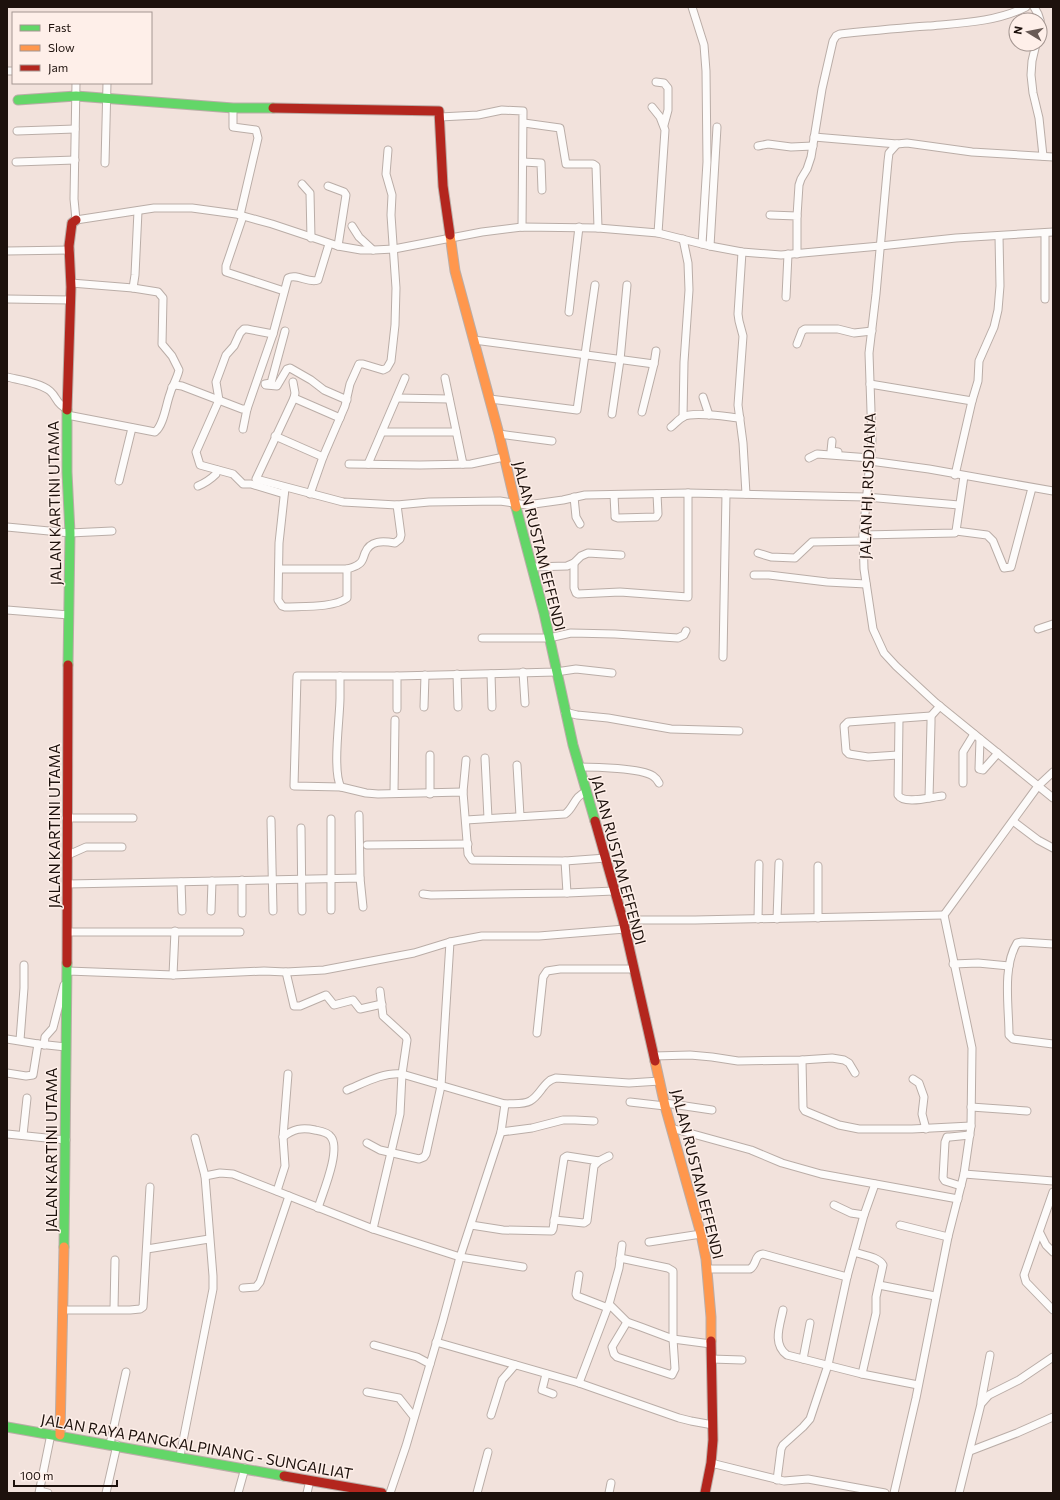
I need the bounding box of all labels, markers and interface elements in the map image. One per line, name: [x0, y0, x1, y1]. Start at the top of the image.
legend: [12, 12, 152, 84]
north arrow: [1008, 12, 1048, 52]
text: Fast: [48, 20, 71, 34]
text: N: [1011, 25, 1025, 35]
text: Slow: [48, 40, 75, 54]
text: Jam: [48, 60, 68, 75]
street label: JALAN HJ. RUSDIANA: [855, 412, 879, 560]
street label: JALAN KARTINI UTAMA: [44, 421, 64, 585]
street label: JALAN RUSTAM EFFENDI: [510, 459, 570, 633]
street label: JALAN KARTINI UTAMA: [45, 744, 63, 908]
street label: JALAN RUSTAM EFFENDI: [588, 773, 650, 947]
street label: JALAN KARTINI UTAMA: [42, 1068, 60, 1232]
street label: JALAN RUSTAM EFFENDI: [668, 1087, 728, 1261]
street label: JALAN RAYA PANGKALPINANG - SUNGAILIAT: [40, 1410, 355, 1482]
scale bar: [14, 1462, 117, 1488]
text: 100 m: [20, 1468, 54, 1482]

